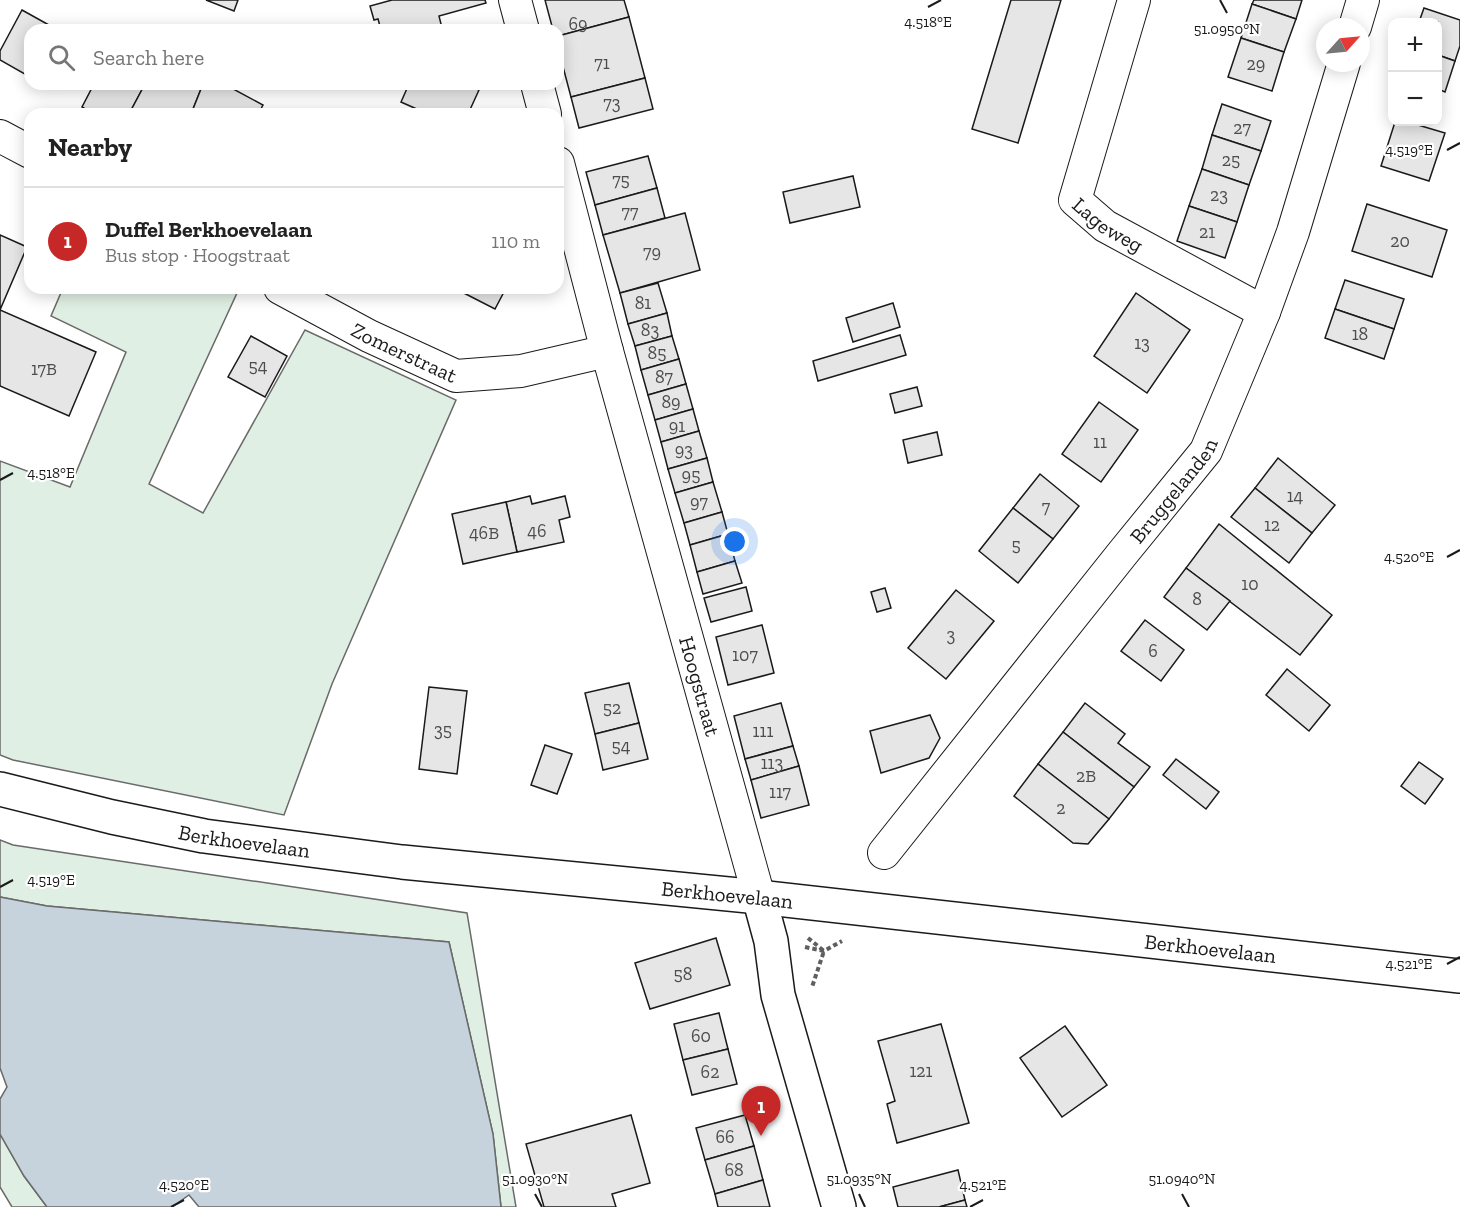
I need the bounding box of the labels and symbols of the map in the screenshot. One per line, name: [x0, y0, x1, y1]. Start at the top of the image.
house number: 69: [568, 13, 588, 35]
text: 4.518°E: [904, 13, 952, 31]
north arrow: [1316, 18, 1370, 72]
text: 51.0950°N: [1194, 20, 1260, 38]
house number: 71: [594, 52, 610, 74]
house number: 29: [1247, 53, 1265, 75]
house number: 73: [603, 92, 621, 114]
house number: 27: [1233, 117, 1251, 139]
text: 4.519°E: [1385, 141, 1433, 159]
house number: 25: [1222, 149, 1240, 171]
house number: 75: [612, 169, 630, 191]
house number: 23: [1210, 184, 1228, 206]
street label: Lageweg: [1068, 192, 1148, 257]
house number: 77: [622, 201, 639, 223]
house number: 21: [1199, 221, 1215, 243]
house number: 20: [1390, 230, 1410, 252]
house number: 79: [643, 241, 661, 263]
house number: 81: [635, 292, 651, 314]
street label: Zomerstraat: [347, 316, 461, 387]
house number: 83: [641, 319, 659, 341]
house number: 18: [1352, 323, 1368, 345]
house number: 13: [1134, 332, 1150, 354]
house number: 85: [648, 342, 666, 364]
house number: 54: [249, 355, 268, 377]
house number: 17B: [31, 358, 57, 380]
house number: 87: [655, 366, 674, 388]
house number: 89: [661, 391, 681, 413]
house number: 91: [669, 415, 685, 437]
house number: 11: [1093, 431, 1107, 453]
street label: Bruggelanden: [1124, 435, 1222, 548]
house number: 93: [675, 439, 693, 461]
text: 4.518°E: [27, 464, 75, 482]
house number: 95: [682, 464, 700, 486]
house number: 14: [1287, 485, 1304, 507]
house number: 97: [690, 491, 709, 513]
house number: 7: [1042, 496, 1051, 518]
house number: 12: [1264, 514, 1280, 536]
house number: 46: [527, 520, 547, 542]
house number: 46B: [469, 522, 499, 544]
your location: [720, 527, 749, 556]
house number: 5: [1011, 534, 1021, 556]
text: 4.520°E: [1384, 548, 1434, 566]
house number: 10: [1241, 573, 1259, 595]
house number: 8: [1192, 588, 1202, 610]
house number: 3: [947, 624, 956, 646]
street label: Hoogstraat: [674, 633, 726, 739]
house number: 6: [1148, 640, 1158, 662]
house number: 107: [732, 644, 758, 666]
house number: 52: [603, 697, 621, 719]
house number: 35: [434, 719, 452, 741]
house number: 111: [753, 720, 773, 742]
house number: 54: [612, 735, 631, 757]
house number: 113: [761, 752, 784, 774]
house number: 2B: [1076, 765, 1096, 787]
house number: 117: [769, 781, 792, 803]
house number: 2: [1056, 797, 1066, 819]
street label: Berkhoevelaan: [176, 819, 312, 862]
text: 4.519°E: [27, 871, 75, 889]
street label: Berkhoevelaan: [660, 875, 795, 913]
street label: Berkhoevelaan: [1143, 928, 1278, 968]
text: 4.521°E: [1386, 955, 1433, 973]
house number: 58: [674, 963, 692, 985]
house number: 60: [691, 1025, 711, 1047]
house number: 121: [909, 1060, 933, 1082]
house number: 62: [701, 1061, 719, 1083]
pin: 1: [742, 1086, 780, 1136]
house number: 66: [715, 1126, 735, 1148]
house number: 68: [724, 1159, 744, 1181]
text: 51.0930°N: [502, 1170, 568, 1188]
text: 51.0935°N: [826, 1170, 892, 1188]
text: 51.0940°N: [1149, 1170, 1215, 1188]
text: 4.520°E: [159, 1176, 209, 1194]
text: 4.521°E: [960, 1176, 1007, 1194]

